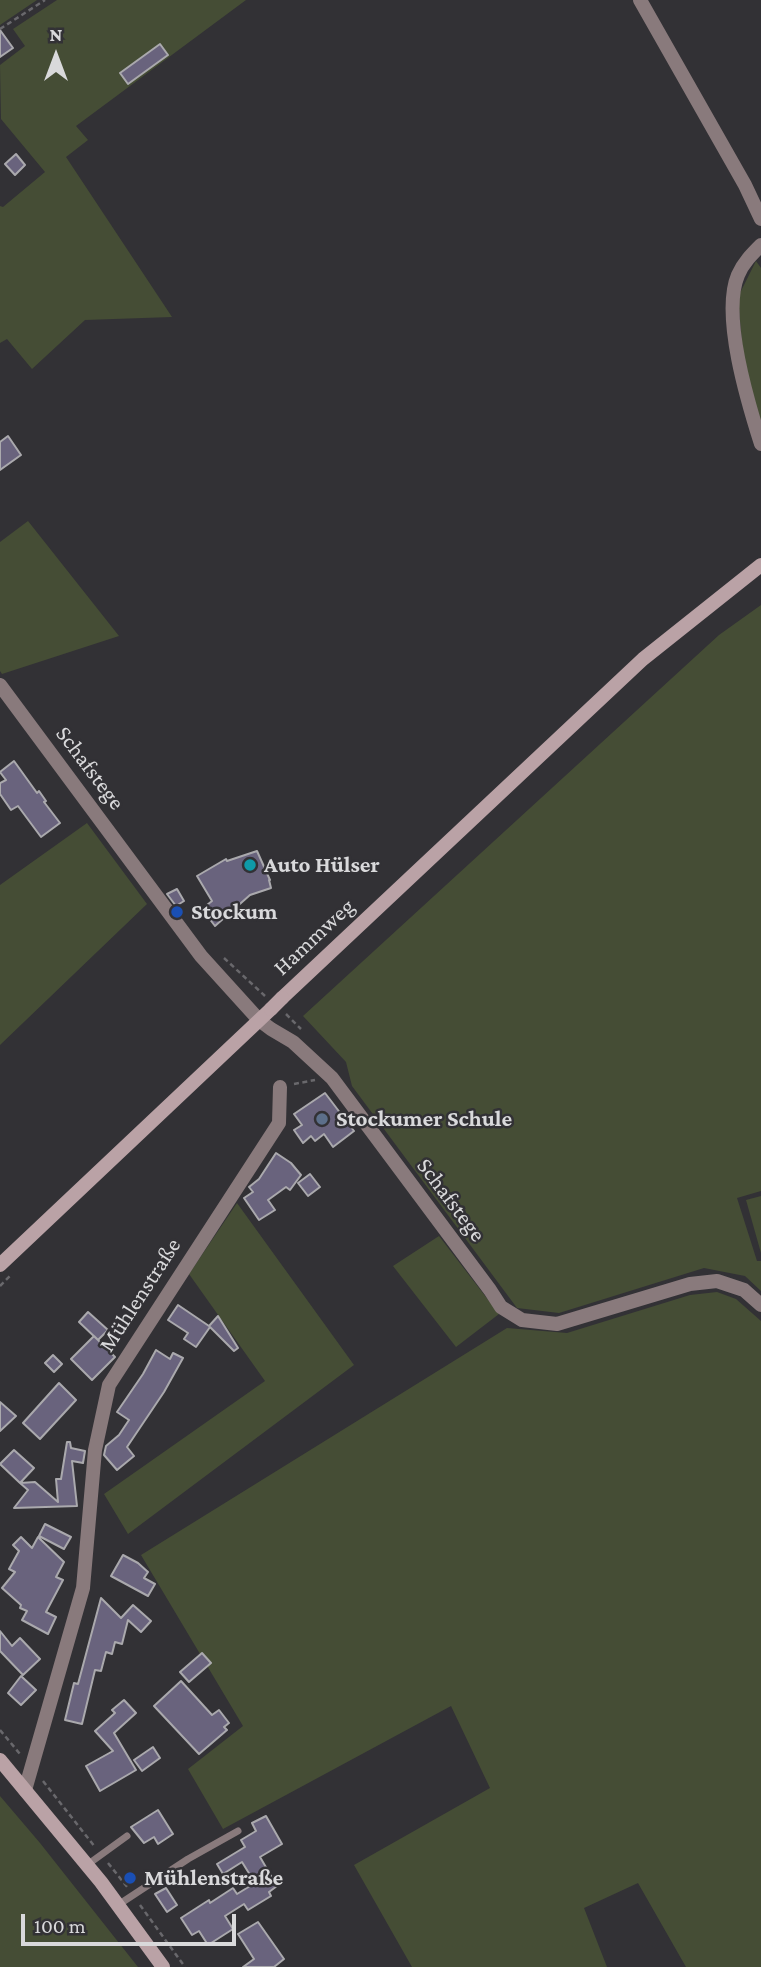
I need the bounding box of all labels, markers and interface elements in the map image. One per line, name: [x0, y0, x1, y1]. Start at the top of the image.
north arrow: [21, 21, 91, 91]
text: N: [50, 24, 62, 45]
street label: Schafstege: [50, 721, 130, 815]
place label: Auto Hülser: [264, 851, 380, 879]
marker: Auto Hülser: [242, 857, 258, 873]
street label: Hammweg: [268, 893, 360, 981]
place label: Stockum: [191, 898, 278, 926]
marker: Stockum: [169, 904, 185, 920]
place label: Stockumer Schule: [336, 1105, 512, 1133]
marker: Stockumer Schule: [314, 1111, 330, 1127]
street label: Schafstege: [411, 1153, 491, 1247]
street label: Mühlenstraße: [93, 1233, 187, 1357]
place label: Mühlenstraße: [144, 1864, 283, 1892]
marker: Mühlenstraße: [122, 1870, 138, 1886]
scale bar: [24, 1900, 240, 1944]
text: 100 m: [34, 1914, 86, 1938]

